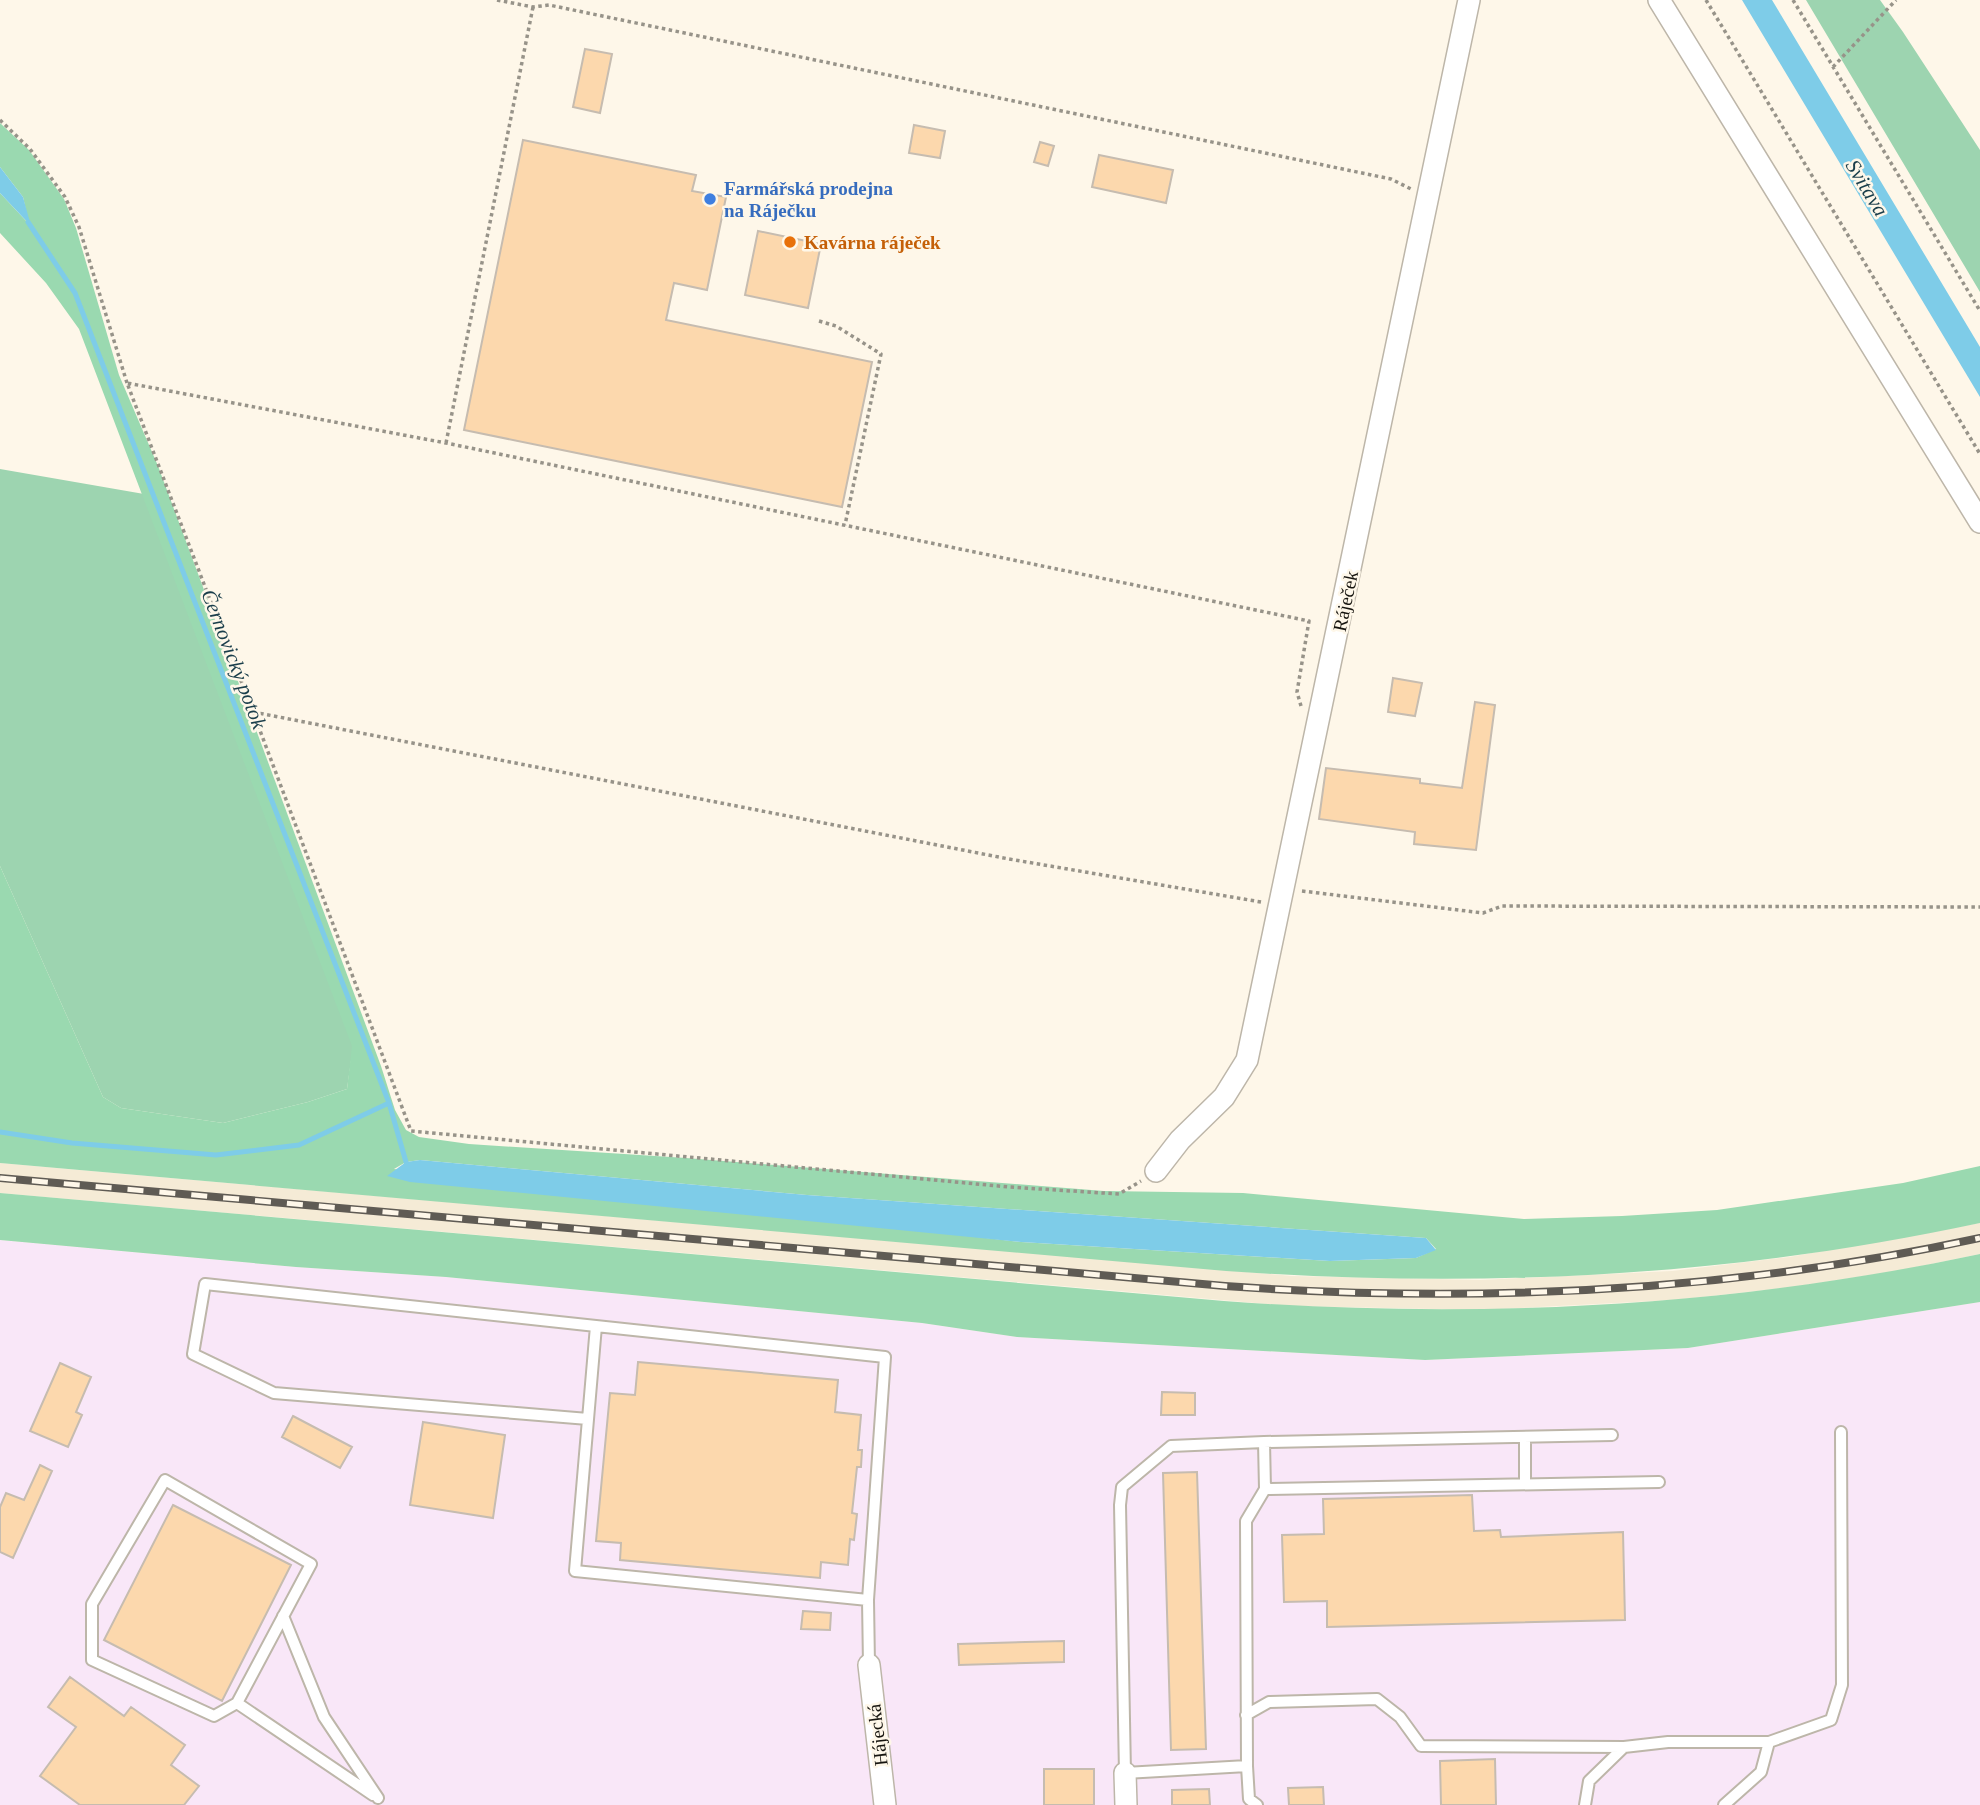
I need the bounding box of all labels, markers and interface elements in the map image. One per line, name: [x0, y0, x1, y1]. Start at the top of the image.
water label: Svitava: [1841, 155, 1893, 221]
place label: Farmářská prodejna na Ráječku: [724, 178, 894, 221]
marker: Farmářská prodejna na Ráječku: [702, 191, 718, 207]
place label: Kavárna ráječek: [804, 232, 941, 253]
marker: Kavárna ráječek: [782, 234, 798, 250]
street label: Ráječek: [1329, 569, 1362, 633]
water label: Černovický potok: [196, 586, 272, 733]
street label: Hájecká: [863, 1702, 892, 1767]

